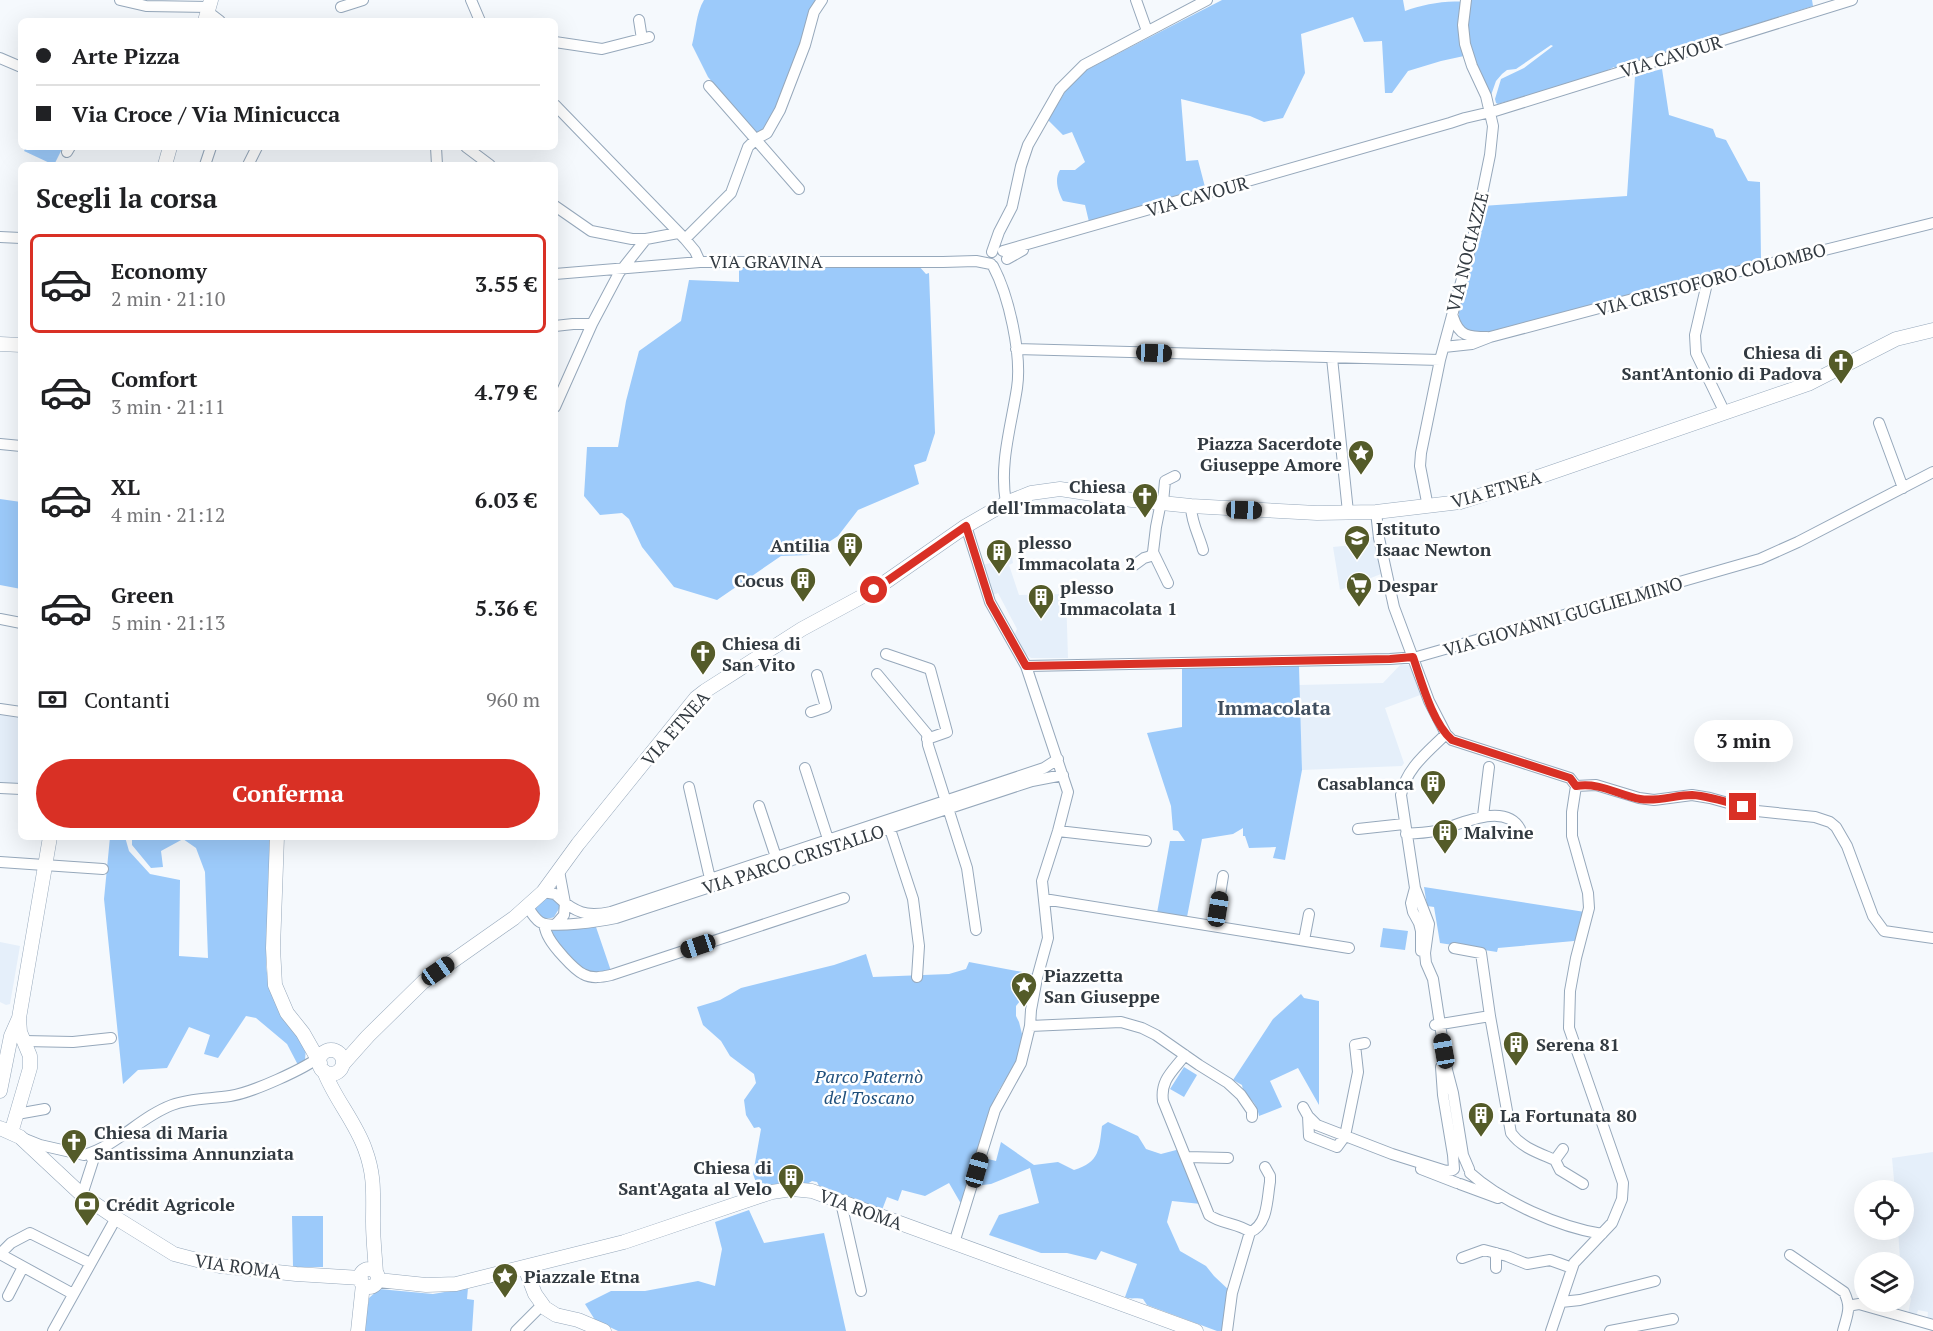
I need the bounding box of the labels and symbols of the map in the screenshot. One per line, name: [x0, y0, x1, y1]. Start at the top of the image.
street label: VIA CAVOUR: [1617, 29, 1725, 83]
street label: VIA CAVOUR: [1143, 170, 1251, 222]
street label: VIA NOCIAZZE: [1440, 189, 1494, 315]
street label: VIA CRISTOFORO COLOMBO: [1593, 237, 1829, 321]
street label: VIA GRAVINA: [709, 249, 823, 273]
place label: Chiesa di Sant'Antonio di Padova: [1622, 340, 1822, 385]
car: [1136, 343, 1172, 363]
church icon: Chiesa di Sant'Antonio di Padova: [1826, 347, 1856, 385]
place label: Piazza Sacerdote Giuseppe Amore: [1197, 431, 1342, 476]
place icon: Piazza Sacerdote Giuseppe Amore: [1346, 438, 1376, 476]
street label: VIA ETNEA: [1448, 465, 1544, 513]
place label: Chiesa dell'Immacolata: [987, 474, 1126, 519]
church icon: Chiesa dell'Immacolata: [1130, 481, 1160, 519]
car: [1226, 500, 1262, 520]
place label: Istituto Isaac Newton: [1376, 516, 1492, 561]
school or university icon: Istituto Isaac Newton: [1342, 523, 1372, 561]
building icon: Antilia: [835, 530, 865, 568]
place label: plesso Immacolata 2: [1018, 530, 1135, 575]
place label: Antilia: [770, 533, 830, 557]
building icon: plesso Immacolata 2: [984, 537, 1014, 575]
building icon: Cocus: [788, 565, 818, 603]
place label: Cocus: [734, 568, 784, 592]
supermarket icon: Despar: [1344, 570, 1374, 608]
street label: VIA GIOVANNI GUGLIELMINO: [1441, 570, 1685, 662]
place label: Despar: [1378, 573, 1438, 597]
place label: plesso Immacolata 1: [1060, 575, 1177, 620]
route start: [860, 576, 887, 603]
building icon: plesso Immacolata 1: [1026, 582, 1056, 620]
place label: Chiesa di San Vito: [722, 631, 801, 676]
church icon: Chiesa di San Vito: [688, 638, 718, 676]
street label: VIA ETNEA: [636, 685, 715, 771]
district label: Immacolata: [1217, 694, 1331, 721]
callout: 3 min: [1694, 720, 1792, 762]
building icon: Casablanca: [1418, 768, 1448, 806]
place label: Casablanca: [1317, 771, 1414, 795]
route end: [1729, 793, 1756, 820]
building icon: Malvine: [1430, 817, 1460, 855]
street label: VIA PARCO CRISTALLO: [699, 818, 887, 900]
place label: Malvine: [1464, 820, 1534, 844]
car: [1206, 890, 1230, 928]
car: [678, 932, 718, 960]
car: [418, 953, 458, 989]
place label: Piazzetta San Giuseppe: [1044, 963, 1160, 1008]
place icon: Piazzetta San Giuseppe: [1009, 970, 1039, 1008]
building icon: Serena 81: [1501, 1029, 1531, 1067]
car: [1432, 1032, 1456, 1070]
place label: Serena 81: [1536, 1032, 1620, 1056]
park label: Parco Paternò del Toscano: [814, 1064, 923, 1109]
building icon: La Fortunata 80: [1466, 1100, 1496, 1138]
place label: La Fortunata 80: [1500, 1103, 1637, 1127]
place label: Chiesa di Maria Santissima Annunziata: [94, 1120, 294, 1165]
church icon: Chiesa di Maria Santissima Annunziata: [59, 1127, 89, 1165]
car: [963, 1150, 991, 1190]
place label: Chiesa di Sant'Agata al Velo: [618, 1155, 772, 1200]
building icon: Chiesa di Sant'Agata al Velo: [776, 1162, 806, 1200]
street label: VIA ROMA: [816, 1183, 907, 1235]
bank icon: Crédit Agricole: [72, 1189, 102, 1227]
place label: Crédit Agricole: [106, 1192, 235, 1216]
street label: VIA ROMA: [193, 1248, 283, 1284]
place icon: Piazzale Etna: [490, 1261, 520, 1299]
place label: Piazzale Etna: [524, 1264, 640, 1288]

